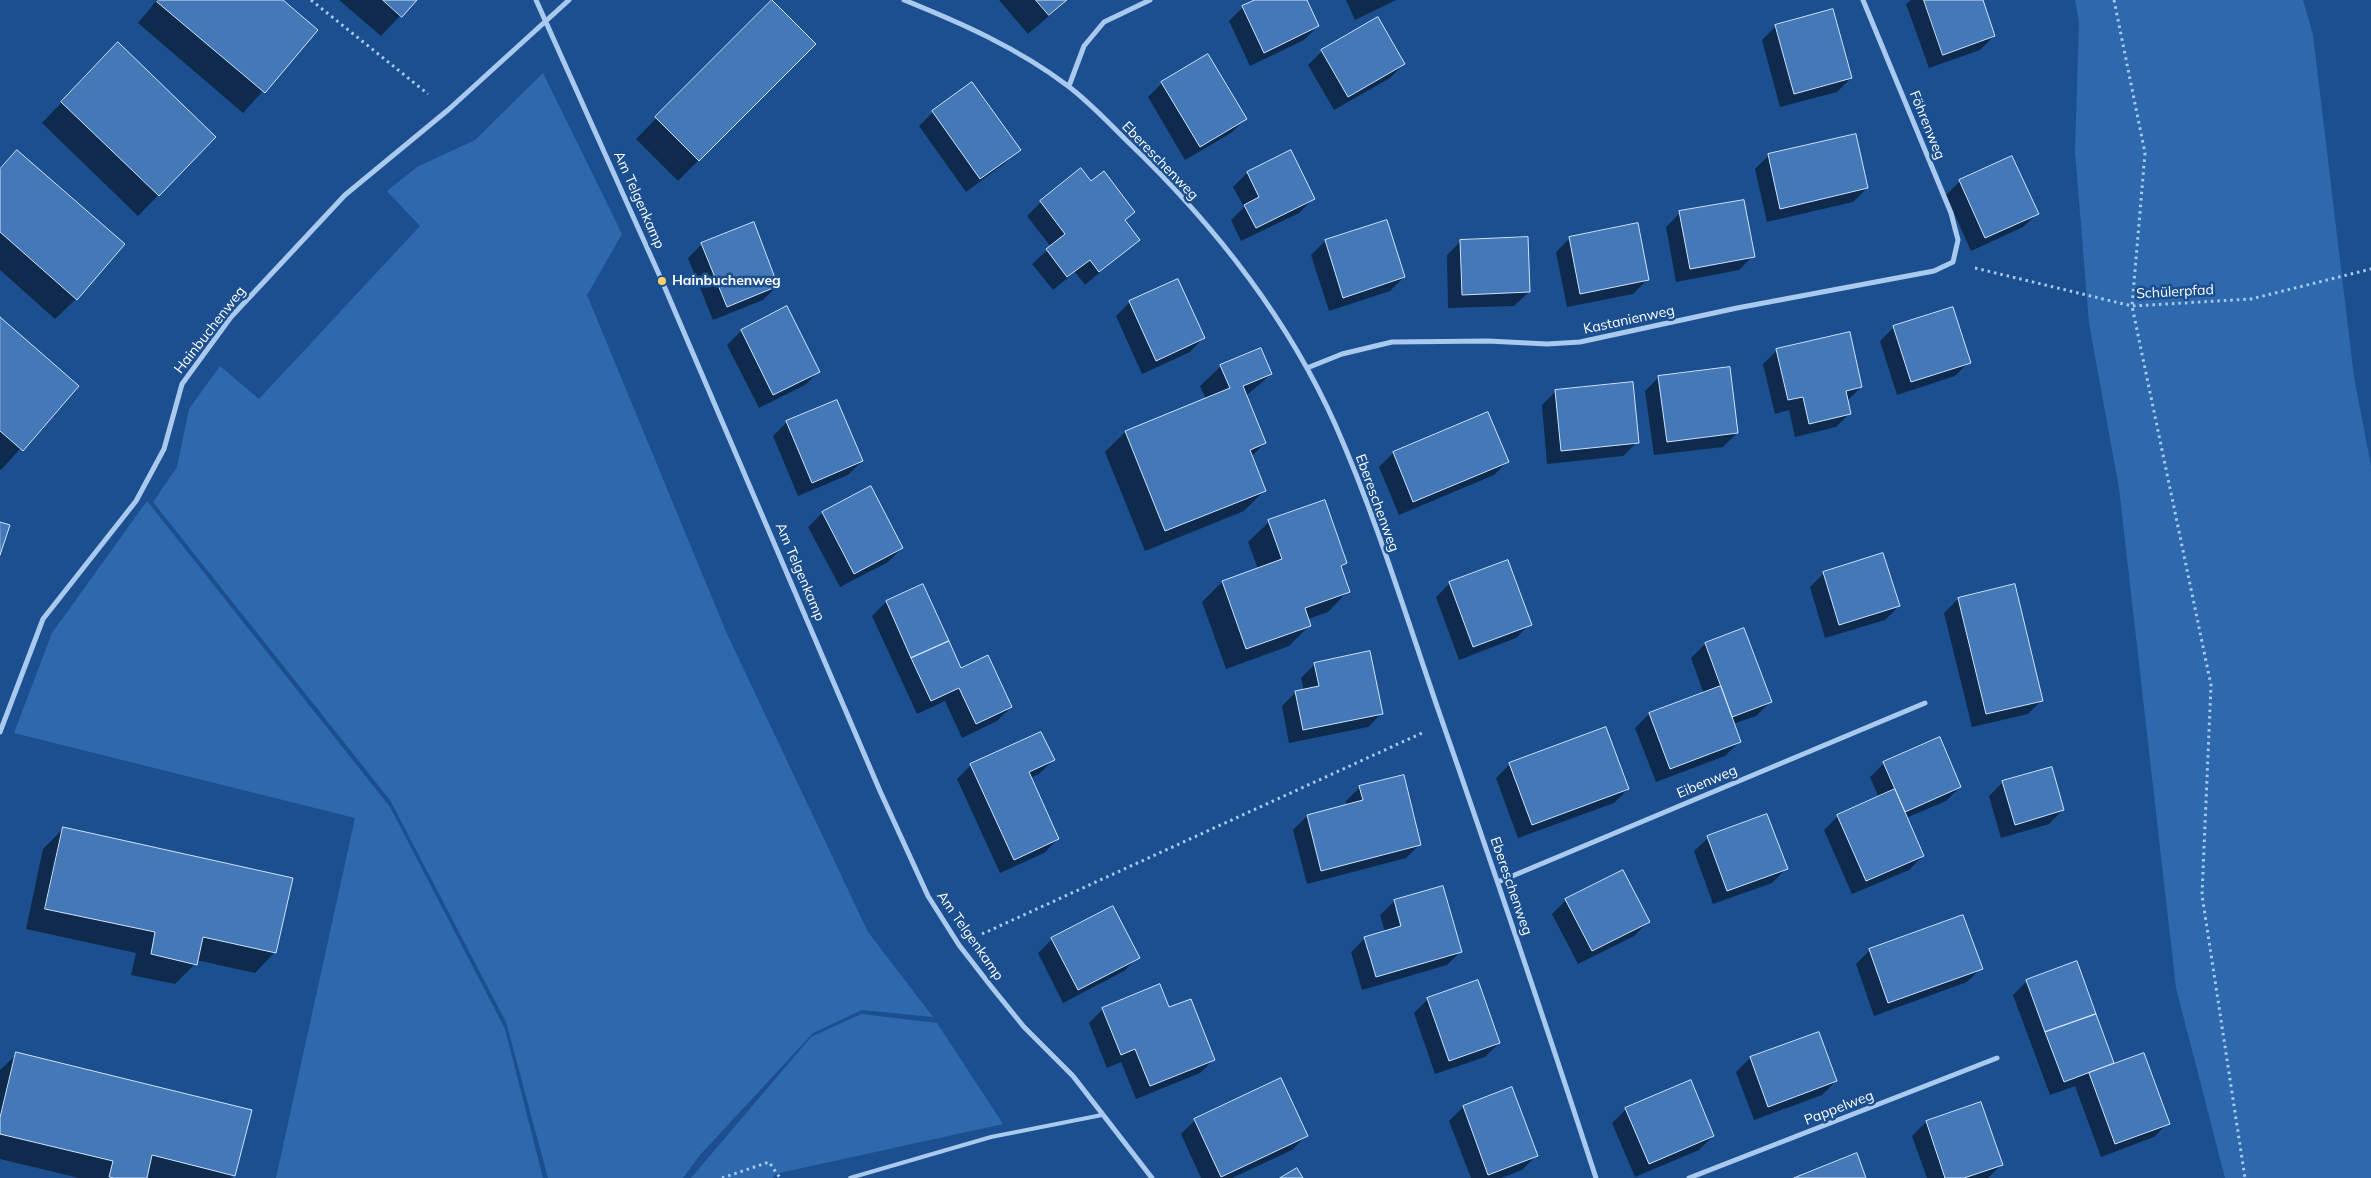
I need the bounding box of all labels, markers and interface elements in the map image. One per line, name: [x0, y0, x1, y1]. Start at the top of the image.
street label: Föhrenweg: [1906, 88, 1948, 162]
street label: Ebereschenweg: [1118, 118, 1202, 204]
street label: Am Telgenkamp: [610, 149, 668, 251]
place label: Hainbuchenweg: [672, 273, 781, 289]
marker: Hainbuchenweg: [656, 275, 668, 287]
street label: Schülerpfad: [2136, 282, 2214, 302]
street label: Hainbuchenweg: [171, 283, 249, 377]
street label: Kastanienweg: [1582, 302, 1676, 338]
street label: Ebereschenweg: [1352, 452, 1402, 554]
street label: Am Telgenkamp: [772, 520, 828, 624]
street label: Eibenweg: [1674, 762, 1740, 802]
street label: Ebereschenweg: [1486, 835, 1536, 937]
street label: Am Telgenkamp: [933, 888, 1007, 984]
street label: Pappelweg: [1802, 1087, 1876, 1129]

